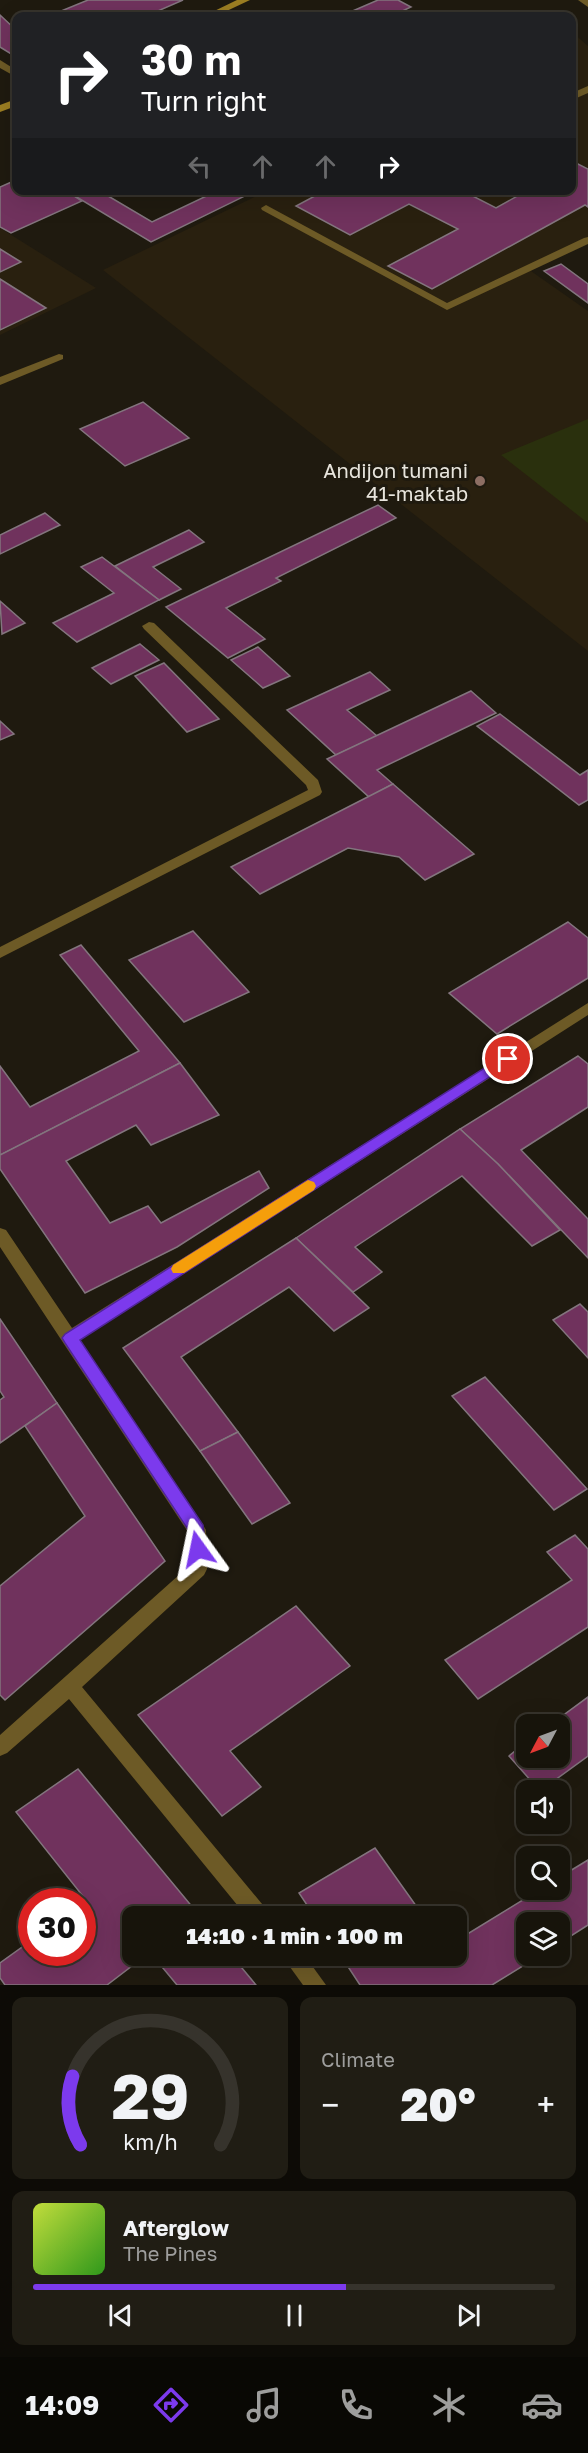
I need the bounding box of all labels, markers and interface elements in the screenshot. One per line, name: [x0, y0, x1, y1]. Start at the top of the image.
text: 30 m: [141, 34, 241, 84]
icon: right: [42, 36, 120, 114]
text: Turn right: [141, 85, 267, 117]
icon: left: [183, 150, 216, 183]
icon: ahead: [246, 150, 279, 183]
icon: ahead: [309, 150, 342, 183]
icon: right: [372, 150, 405, 183]
place label: Andijon tumani 41-maktab: [323, 458, 468, 505]
marker: Andijon tumani 41-maktab: [473, 474, 487, 488]
pin: [482, 1033, 533, 1084]
icon: arrive: [491, 1042, 524, 1075]
position arrow: [166, 1517, 230, 1581]
north arrow: [516, 1714, 570, 1768]
map controls: [516, 1714, 570, 1966]
button: sound: [516, 1780, 570, 1834]
button: search: [516, 1846, 570, 1900]
speed limit sign: 30: [18, 1888, 96, 1966]
button: layers: [516, 1912, 570, 1966]
text: 14:10 · 1 min · 100 m: [186, 1922, 403, 1949]
text: Climate: [321, 2047, 395, 2071]
text: 29: [111, 2058, 189, 2133]
text: 20°: [400, 2077, 476, 2131]
text: −: [321, 2085, 339, 2124]
text: +: [537, 2085, 555, 2124]
text: km/h: [123, 2129, 177, 2155]
text: Afterglow: [123, 2214, 229, 2241]
text: The Pines: [123, 2241, 217, 2265]
icon: previous: [104, 2299, 137, 2332]
icon: pause: [278, 2299, 311, 2332]
icon: next: [452, 2299, 485, 2332]
icon: directions: [150, 2384, 192, 2426]
icon: music: [243, 2384, 285, 2426]
icon: phone: [335, 2384, 377, 2426]
icon: climate: [428, 2384, 470, 2426]
icon: car: [521, 2384, 563, 2426]
text: 14:09: [25, 2389, 99, 2421]

